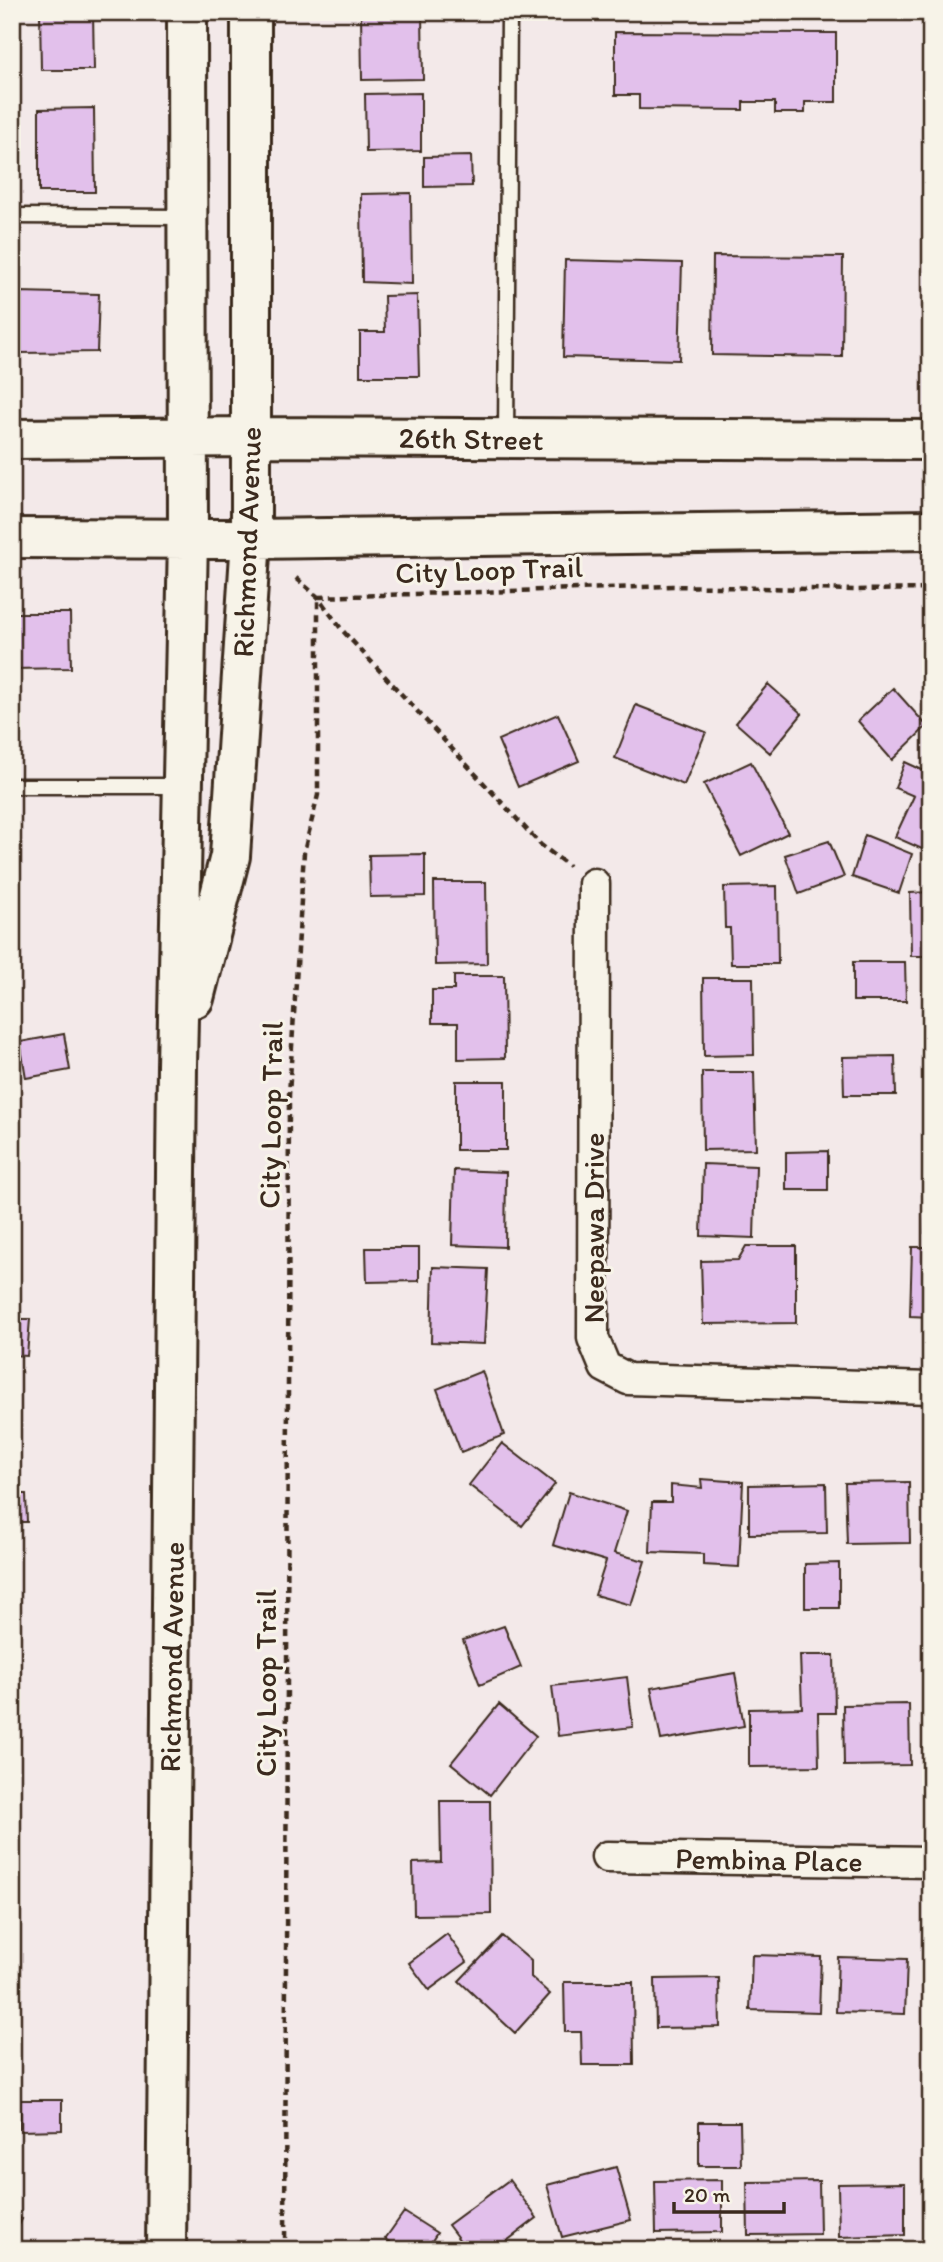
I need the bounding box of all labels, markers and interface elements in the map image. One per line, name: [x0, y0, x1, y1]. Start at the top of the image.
street label: 26th Street: [398, 419, 544, 458]
street label: Richmond Avenue: [224, 426, 269, 658]
street label: City Loop Trail: [394, 548, 584, 591]
street label: City Loop Trail: [250, 1020, 291, 1209]
street label: Neepawa Drive: [575, 1133, 612, 1323]
street label: Richmond Avenue: [151, 1541, 192, 1773]
street label: City Loop Trail: [247, 1589, 284, 1777]
street label: Pembina Place: [675, 1839, 863, 1880]
scale bar: [674, 2171, 784, 2215]
text: 20 m: [684, 2182, 731, 2207]

